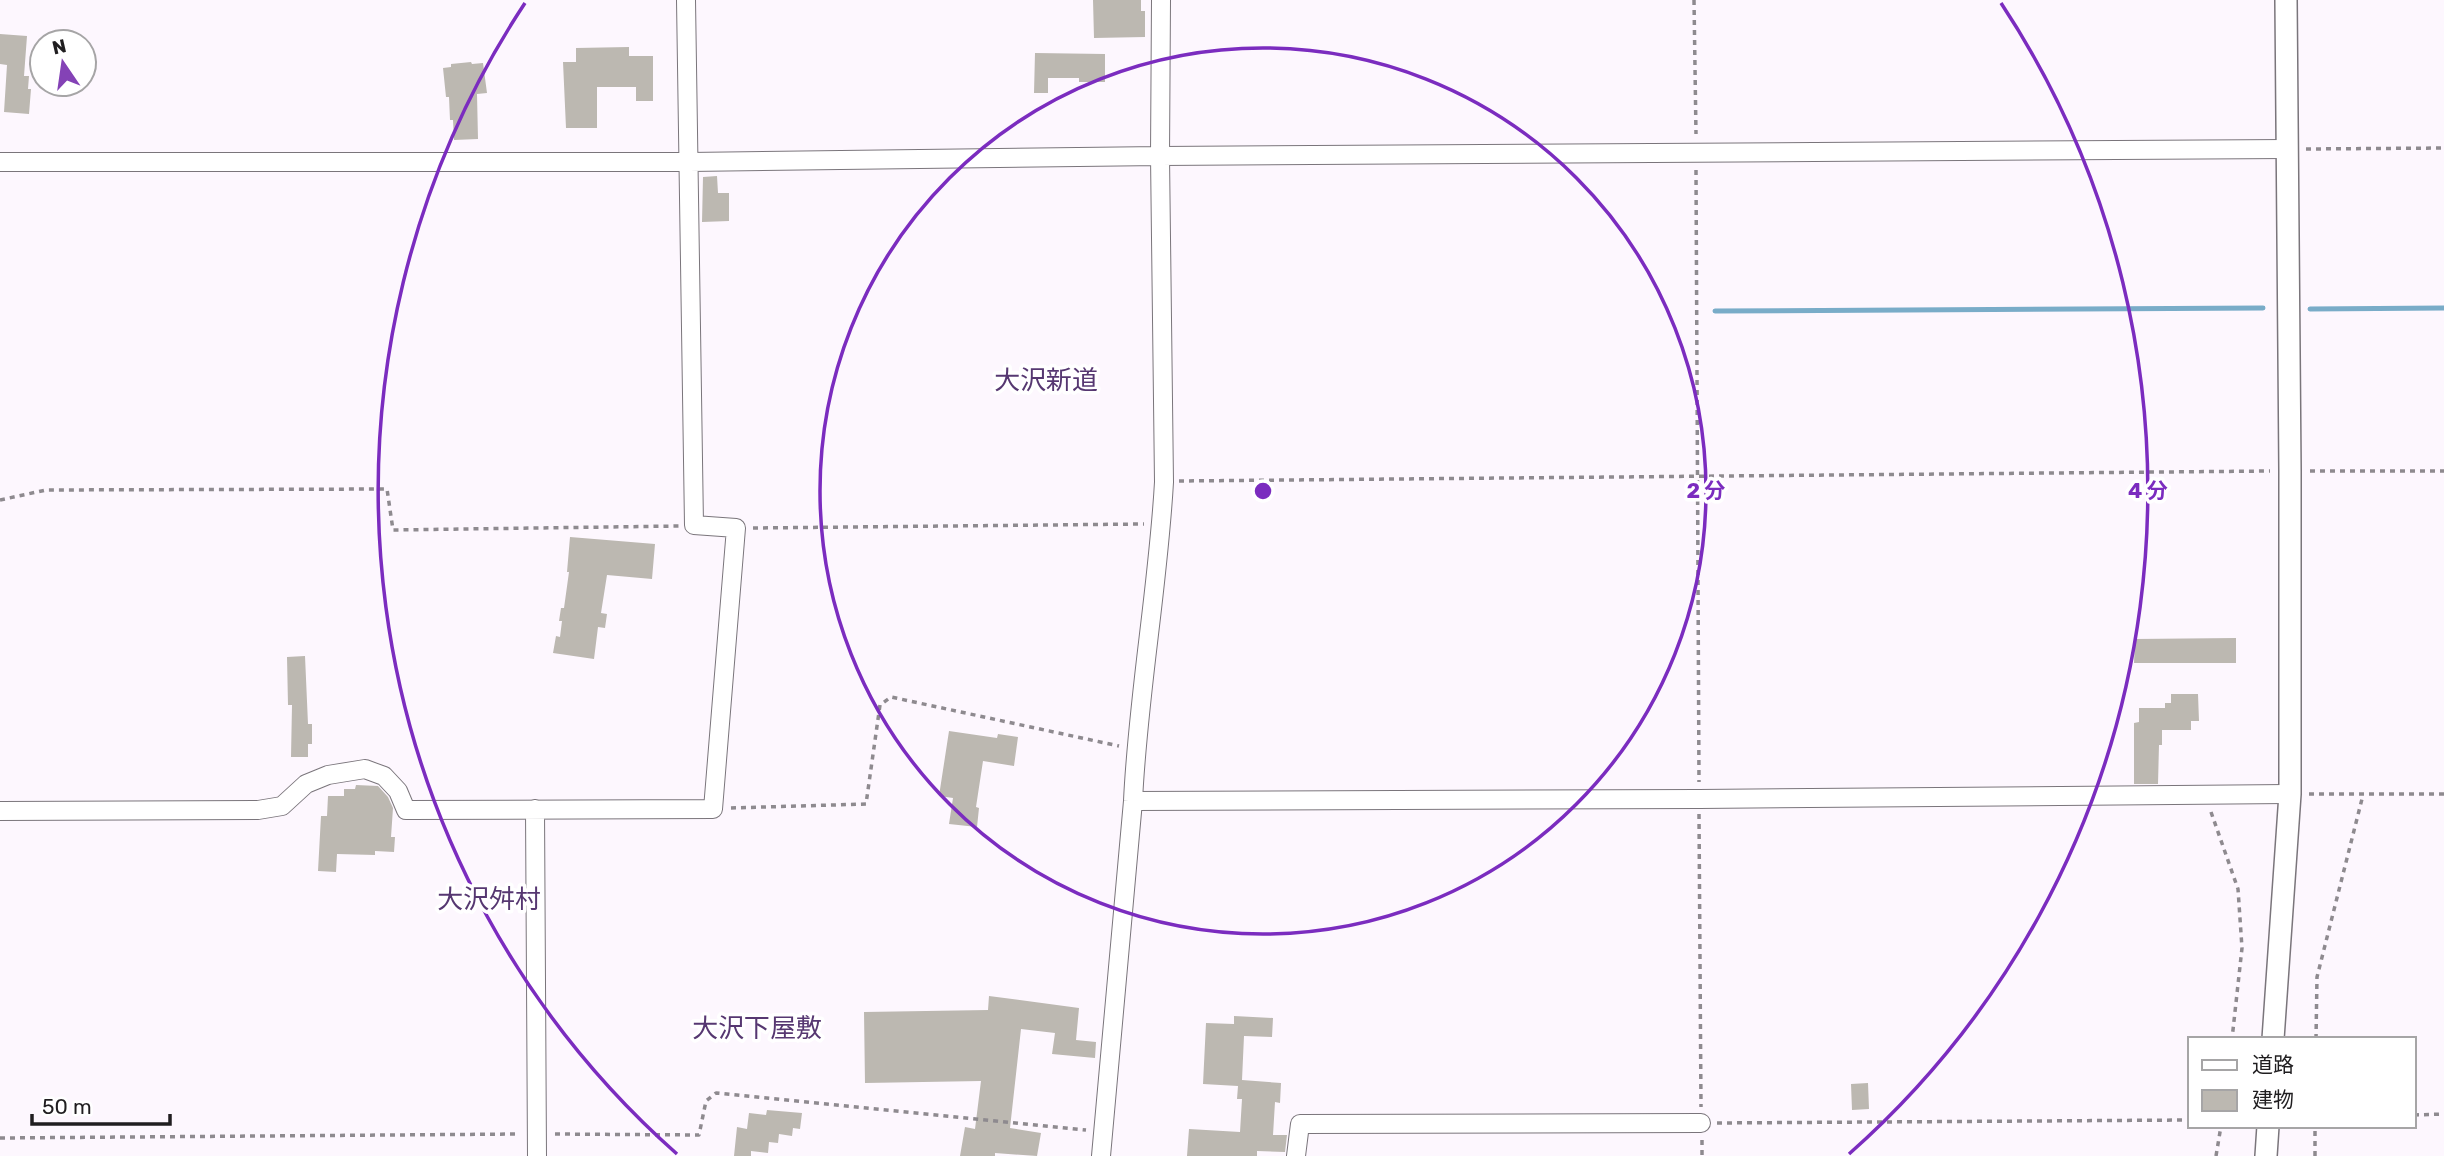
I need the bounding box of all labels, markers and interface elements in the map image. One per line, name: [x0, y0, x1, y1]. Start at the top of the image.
north arrow: [28, 28, 98, 98]
text: N: [50, 34, 69, 60]
district label: 大沢新道: [994, 365, 1098, 396]
text: 2 分: [1686, 478, 1726, 503]
text: 4 分: [2128, 478, 2168, 503]
centre of rings: [1251, 479, 1275, 503]
district label: 大沢舛村: [437, 884, 541, 915]
district label: 大沢下屋敷: [692, 1013, 822, 1044]
legend: [2188, 1037, 2416, 1128]
text: 道路: [2252, 1052, 2294, 1077]
scale bar: [32, 1082, 170, 1126]
text: 建物: [2252, 1087, 2294, 1112]
text: 50 m: [42, 1094, 92, 1119]

